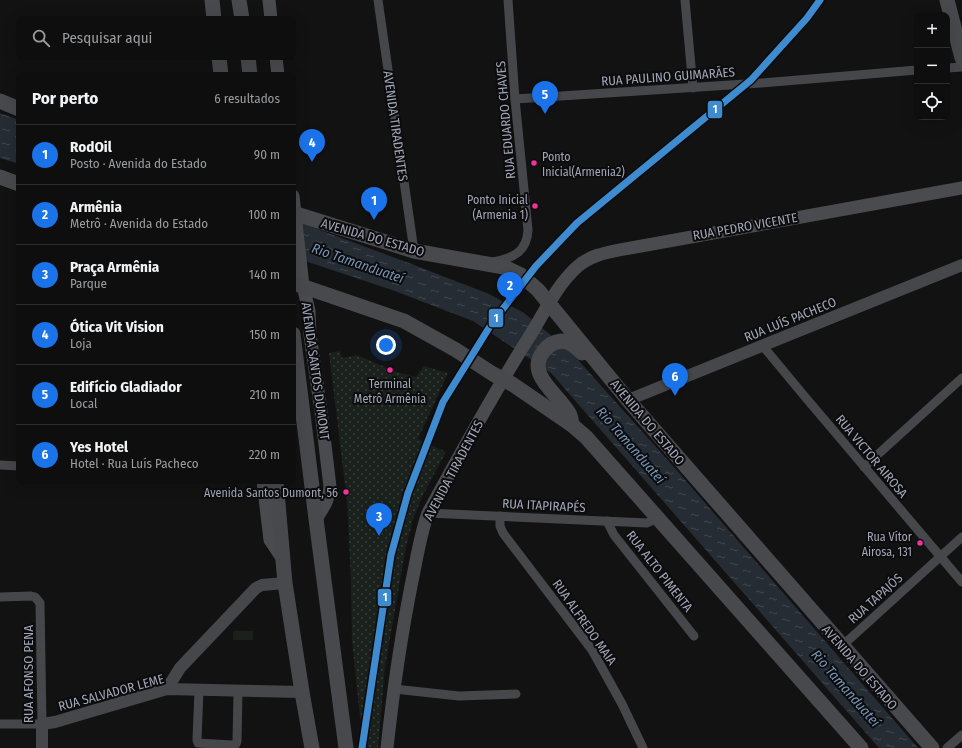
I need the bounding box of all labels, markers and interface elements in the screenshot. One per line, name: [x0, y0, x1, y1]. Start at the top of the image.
map controls: [914, 12, 950, 120]
button: +: [914, 12, 950, 48]
search box: [16, 16, 296, 60]
icon: search: [30, 27, 52, 49]
text: Pesquisar aqui: [62, 29, 152, 47]
button: −: [914, 48, 950, 84]
street label: RUA EDUARDO CHAVES: [493, 60, 518, 180]
street label: RUA PAULINO GUIMARÃES: [601, 64, 735, 89]
street label: AVENIDA TIRADENTES: [380, 70, 411, 182]
pin: 5: [532, 81, 558, 114]
button: locate: [914, 84, 950, 120]
text: Por perto: [32, 88, 98, 109]
text: 6 resultados: [214, 91, 280, 106]
line badge: 1: [707, 100, 723, 119]
text: 1: [713, 103, 717, 116]
pin: 4: [299, 129, 325, 162]
text: RodOil: [70, 138, 112, 156]
text: 1: [42, 147, 48, 162]
text: 90 m: [254, 147, 280, 162]
place label: Ponto Inicial(Armenia2): [542, 150, 625, 179]
text: Posto · Avenida do Estado: [70, 156, 207, 171]
marker: Ponto Inicial(Armenia2): [529, 158, 539, 168]
pin: 1: [361, 187, 387, 220]
place label: Ponto Inicial (Armenia 1): [467, 193, 528, 222]
text: Armênia: [70, 198, 122, 216]
marker: Ponto Inicial (Armenia 1): [530, 201, 540, 211]
text: 2: [42, 207, 48, 222]
text: 100 m: [248, 207, 280, 222]
street label: RUA PEDRO VICENTE: [692, 210, 798, 243]
text: Metrô · Avenida do Estado: [70, 216, 208, 231]
street label: AVENIDA DO ESTADO: [319, 216, 426, 259]
water label: Rio Tamanduateí: [310, 240, 408, 288]
text: Praça Armênia: [70, 258, 159, 276]
text: 3: [42, 267, 48, 282]
text: 140 m: [249, 267, 280, 282]
pin: 2: [497, 272, 523, 305]
text: Parque: [70, 276, 107, 291]
street label: RUA LUÍS PACHECO: [742, 294, 838, 345]
street label: AVENIDA SANTOS DUMONT: [298, 301, 333, 441]
line badge: 1: [488, 308, 504, 328]
text: 1: [494, 312, 498, 325]
text: Ótica Vit Vision: [70, 318, 164, 336]
text: 4: [42, 327, 48, 342]
text: 150 m: [249, 327, 280, 342]
your location: [376, 335, 396, 355]
text: Loja: [70, 336, 92, 351]
pin: 6: [662, 363, 688, 396]
marker: Terminal Metrô Armênia: [385, 365, 395, 375]
place label: Terminal Metrô Armênia: [354, 377, 426, 406]
street label: AVENIDA DO ESTADO: [608, 377, 688, 468]
text: Edifício Gladiador: [70, 378, 182, 396]
text: 5: [42, 387, 48, 402]
text: 210 m: [250, 387, 280, 402]
text: Local: [70, 396, 97, 411]
water label: Rio Tamanduateí: [593, 403, 670, 488]
street label: RUA VICTOR AIROSA: [833, 412, 911, 501]
street label: AVENIDA TIRADENTES: [421, 418, 486, 523]
text: Yes Hotel: [70, 438, 128, 456]
text: 6: [42, 447, 48, 462]
text: 220 m: [249, 447, 280, 462]
text: Hotel · Rua Luís Pacheco: [70, 456, 199, 471]
place label: Avenida Santos Dumont, 56: [204, 486, 338, 500]
marker: Avenida Santos Dumont, 56: [341, 487, 351, 497]
street label: RUA ITAPIRAPÉS: [502, 496, 586, 515]
pin: 3: [366, 503, 392, 536]
street label: RUA ALTO PIMENTA: [623, 528, 696, 615]
place label: Rua Vítor Airosa, 131: [862, 530, 913, 559]
marker: Rua Vítor Airosa, 131: [915, 538, 925, 548]
street label: RUA TAPAJÓS: [845, 570, 905, 627]
street label: RUA ALFREDO MAIA: [549, 577, 620, 668]
line badge: 1: [377, 588, 392, 607]
text: 1: [383, 591, 387, 604]
street label: AVENIDA DO ESTADO: [819, 622, 900, 713]
street label: RUA AFONSO PENA: [21, 625, 36, 723]
water label: Rio Tamanduateí: [808, 646, 885, 731]
street label: RUA SALVADOR LEME: [57, 671, 166, 714]

